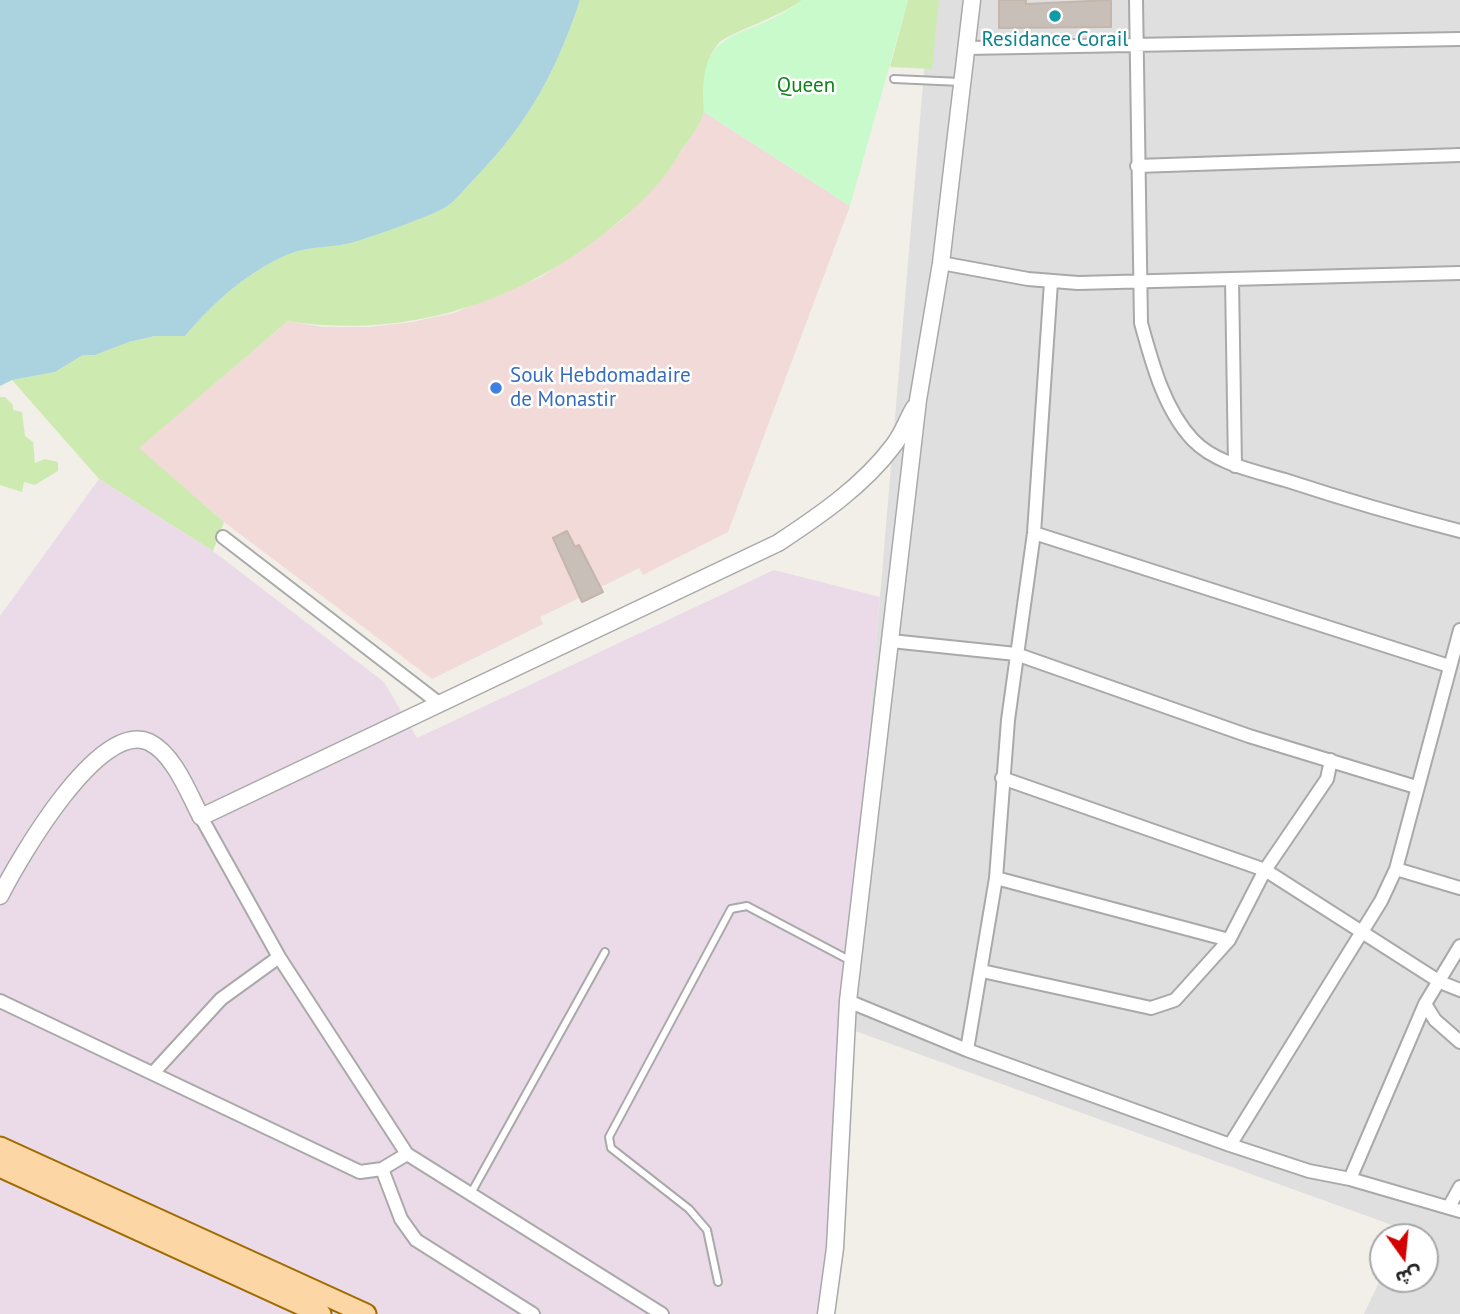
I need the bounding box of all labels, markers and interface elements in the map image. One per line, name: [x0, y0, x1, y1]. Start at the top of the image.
marker: Residance Corail: [1047, 8, 1063, 24]
place label: Residance Corail: [982, 27, 1128, 53]
park label: Queen: [777, 73, 835, 99]
place label: Souk Hebdomadaire de Monastir: [510, 363, 691, 413]
marker: Souk Hebdomadaire de Monastir: [488, 380, 504, 396]
north arrow: [1369, 1223, 1439, 1293]
text: ش: [1393, 1261, 1425, 1291]

